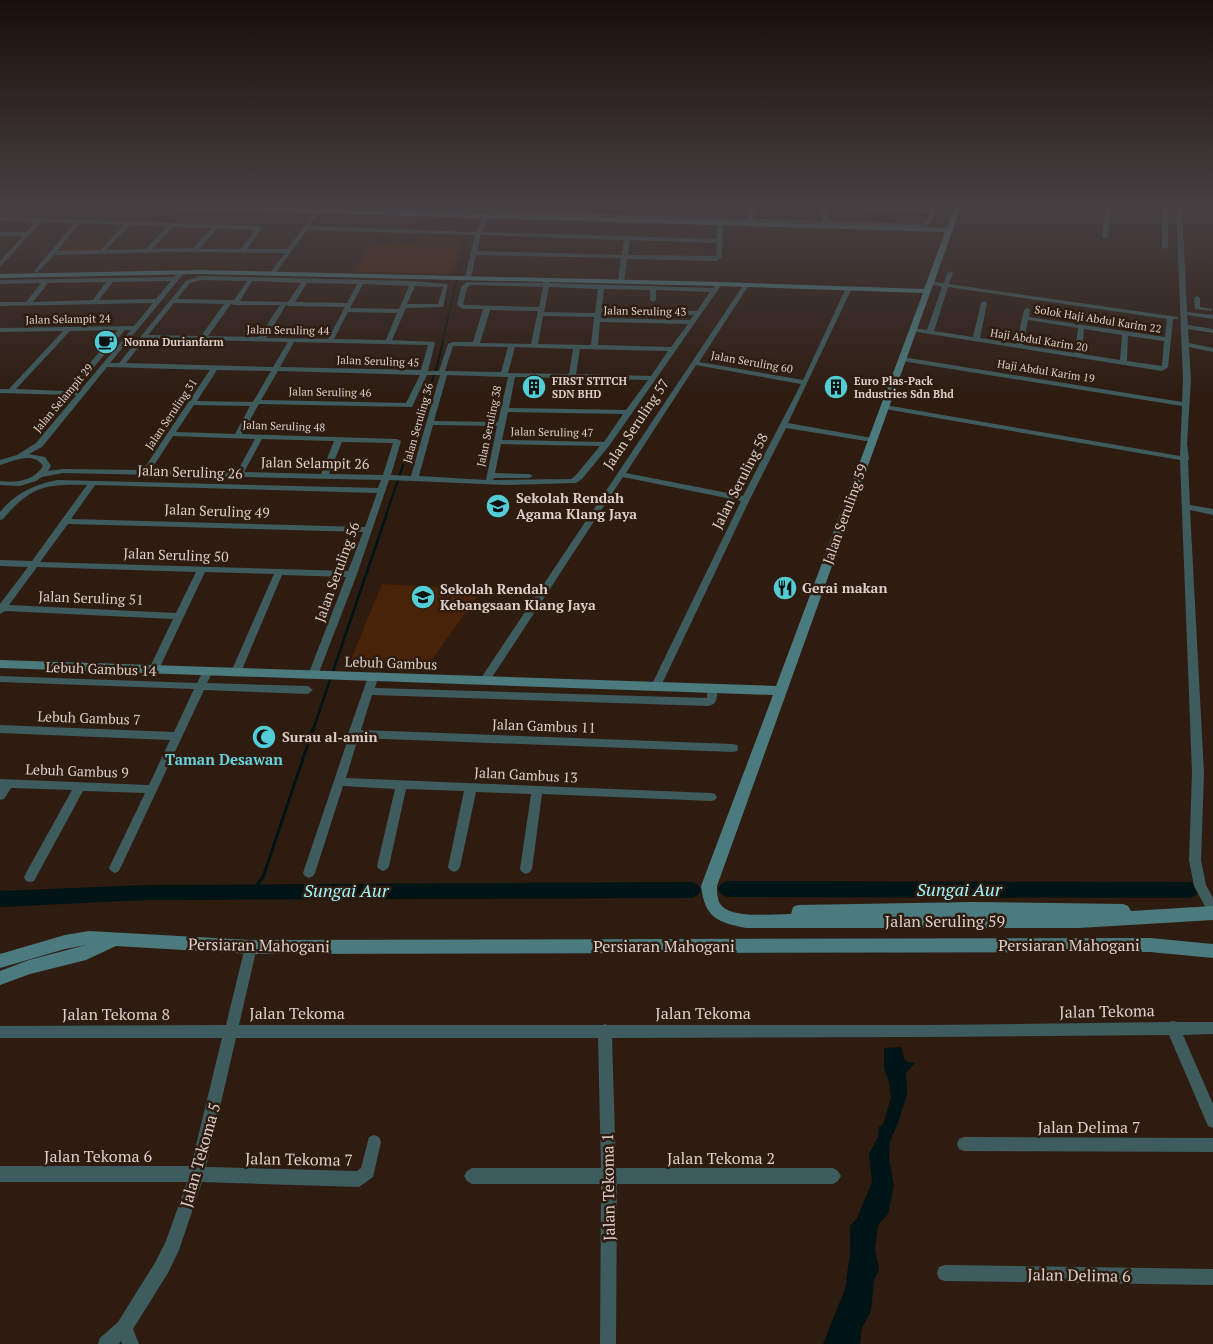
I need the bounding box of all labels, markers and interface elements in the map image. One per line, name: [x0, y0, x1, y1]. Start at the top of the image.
street label: Solok Haji Abdul Karim 22: [1034, 302, 1163, 336]
street label: Jalan Seruling 43: [604, 303, 687, 319]
street label: Jalan Selampit 24: [25, 311, 111, 327]
street label: Jalan Seruling 44: [247, 322, 330, 338]
street label: Haji Abdul Karim 20: [989, 325, 1089, 355]
cafe icon: Nonna Durianfarm: [93, 329, 119, 355]
place label: Nonna Durianfarm: [124, 335, 225, 349]
street label: Jalan Seruling 60: [710, 348, 794, 376]
street label: Jalan Seruling 45: [336, 353, 420, 369]
street label: Haji Abdul Karim 19: [996, 356, 1096, 386]
street label: Jalan Selampit 29: [30, 361, 96, 435]
building icon: FIRST STITCH SDN BHD: [521, 374, 547, 400]
place label: FIRST STITCH SDN BHD: [552, 374, 627, 401]
building icon: Euro Plas-Pack Industries Sdn Bhd: [823, 374, 849, 400]
place label: Euro Plas-Pack Industries Sdn Bhd: [854, 374, 954, 401]
street label: Jalan Seruling 57: [598, 375, 673, 473]
street label: Jalan Seruling 31: [142, 376, 200, 452]
street label: Jalan Seruling 36: [400, 381, 436, 465]
street label: Jalan Seruling 46: [289, 384, 372, 400]
street label: Jalan Seruling 38: [474, 384, 504, 468]
street label: Jalan Seruling 48: [242, 418, 326, 434]
street label: Jalan Seruling 47: [511, 424, 594, 440]
street label: Jalan Seruling 58: [707, 430, 772, 532]
street label: Jalan Selampit 26: [261, 452, 370, 473]
street label: Jalan Seruling 26: [137, 460, 243, 483]
street label: Jalan Seruling 59: [818, 461, 871, 567]
place label: Sekolah Rendah Agama Klang Jaya: [516, 488, 637, 523]
school or university icon: Sekolah Rendah Agama Klang Jaya: [485, 493, 511, 519]
street label: Jalan Seruling 49: [164, 499, 270, 522]
street label: Jalan Seruling 56: [310, 519, 364, 625]
street label: Jalan Seruling 50: [123, 543, 229, 566]
restaurant icon: Gerai makan: [772, 575, 798, 601]
place label: Gerai makan: [802, 578, 887, 597]
place label: Sekolah Rendah Kebangsaan Klang Jaya: [440, 579, 596, 614]
school or university icon: Sekolah Rendah Kebangsaan Klang Jaya: [410, 584, 436, 610]
street label: Jalan Seruling 51: [38, 586, 144, 609]
street label: Lebuh Gambus: [344, 651, 438, 674]
street label: Lebuh Gambus 14: [45, 657, 157, 680]
street label: Lebuh Gambus 7: [37, 706, 141, 729]
street label: Jalan Gambus 11: [492, 714, 596, 737]
mosque icon: Surau al-amin: [251, 724, 277, 750]
place label: Surau al-amin: [282, 727, 377, 746]
district label: Taman Desawan: [165, 749, 283, 769]
street label: Lebuh Gambus 9: [25, 759, 129, 782]
street label: Jalan Gambus 13: [474, 762, 578, 787]
water label: Sungai Aur: [916, 877, 1003, 901]
water label: Sungai Aur: [303, 878, 390, 902]
street label: Jalan Seruling 59: [885, 910, 1005, 932]
street label: Persiaran Mahogani: [188, 933, 330, 957]
street label: Persiaran Mahogani: [998, 934, 1140, 956]
street label: Persiaran Mahogani: [593, 935, 735, 957]
street label: Jalan Tekoma: [1059, 999, 1155, 1023]
street label: Jalan Tekoma: [249, 1002, 345, 1024]
street label: Jalan Tekoma: [655, 1002, 751, 1024]
street label: Jalan Tekoma 8: [62, 1003, 170, 1025]
street label: Jalan Tekoma 5: [175, 1100, 225, 1210]
street label: Jalan Delima 7: [1037, 1116, 1141, 1138]
street label: Jalan Tekoma 1: [596, 1133, 620, 1241]
street label: Jalan Tekoma 6: [44, 1145, 152, 1167]
street label: Jalan Tekoma 7: [245, 1147, 353, 1171]
street label: Jalan Tekoma 2: [667, 1147, 775, 1169]
street label: Jalan Delima 6: [1027, 1263, 1131, 1287]

